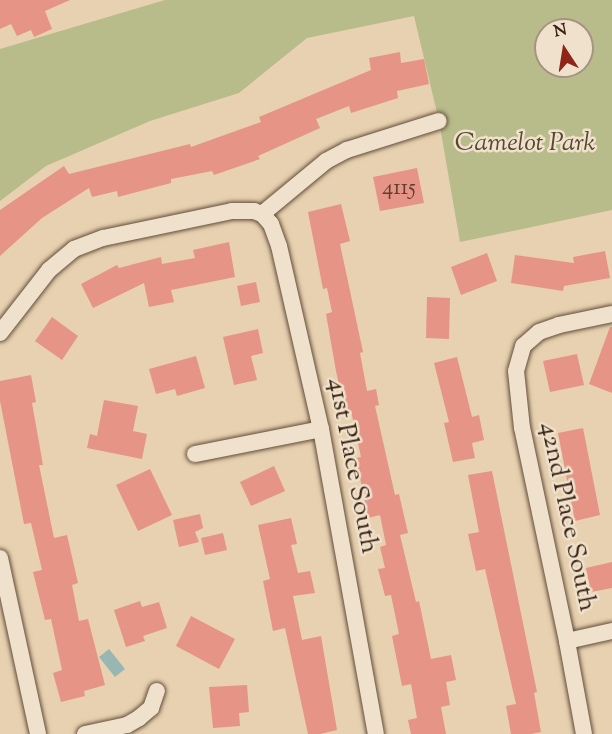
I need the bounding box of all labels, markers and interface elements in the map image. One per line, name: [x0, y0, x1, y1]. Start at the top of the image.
north arrow: [534, 18, 594, 78]
text: N: [552, 19, 569, 44]
park label: Camelot Park: [455, 128, 595, 160]
house number: 4115: [382, 177, 416, 203]
street label: 41st Place South: [320, 375, 384, 557]
street label: 42nd Place South: [532, 420, 602, 614]

